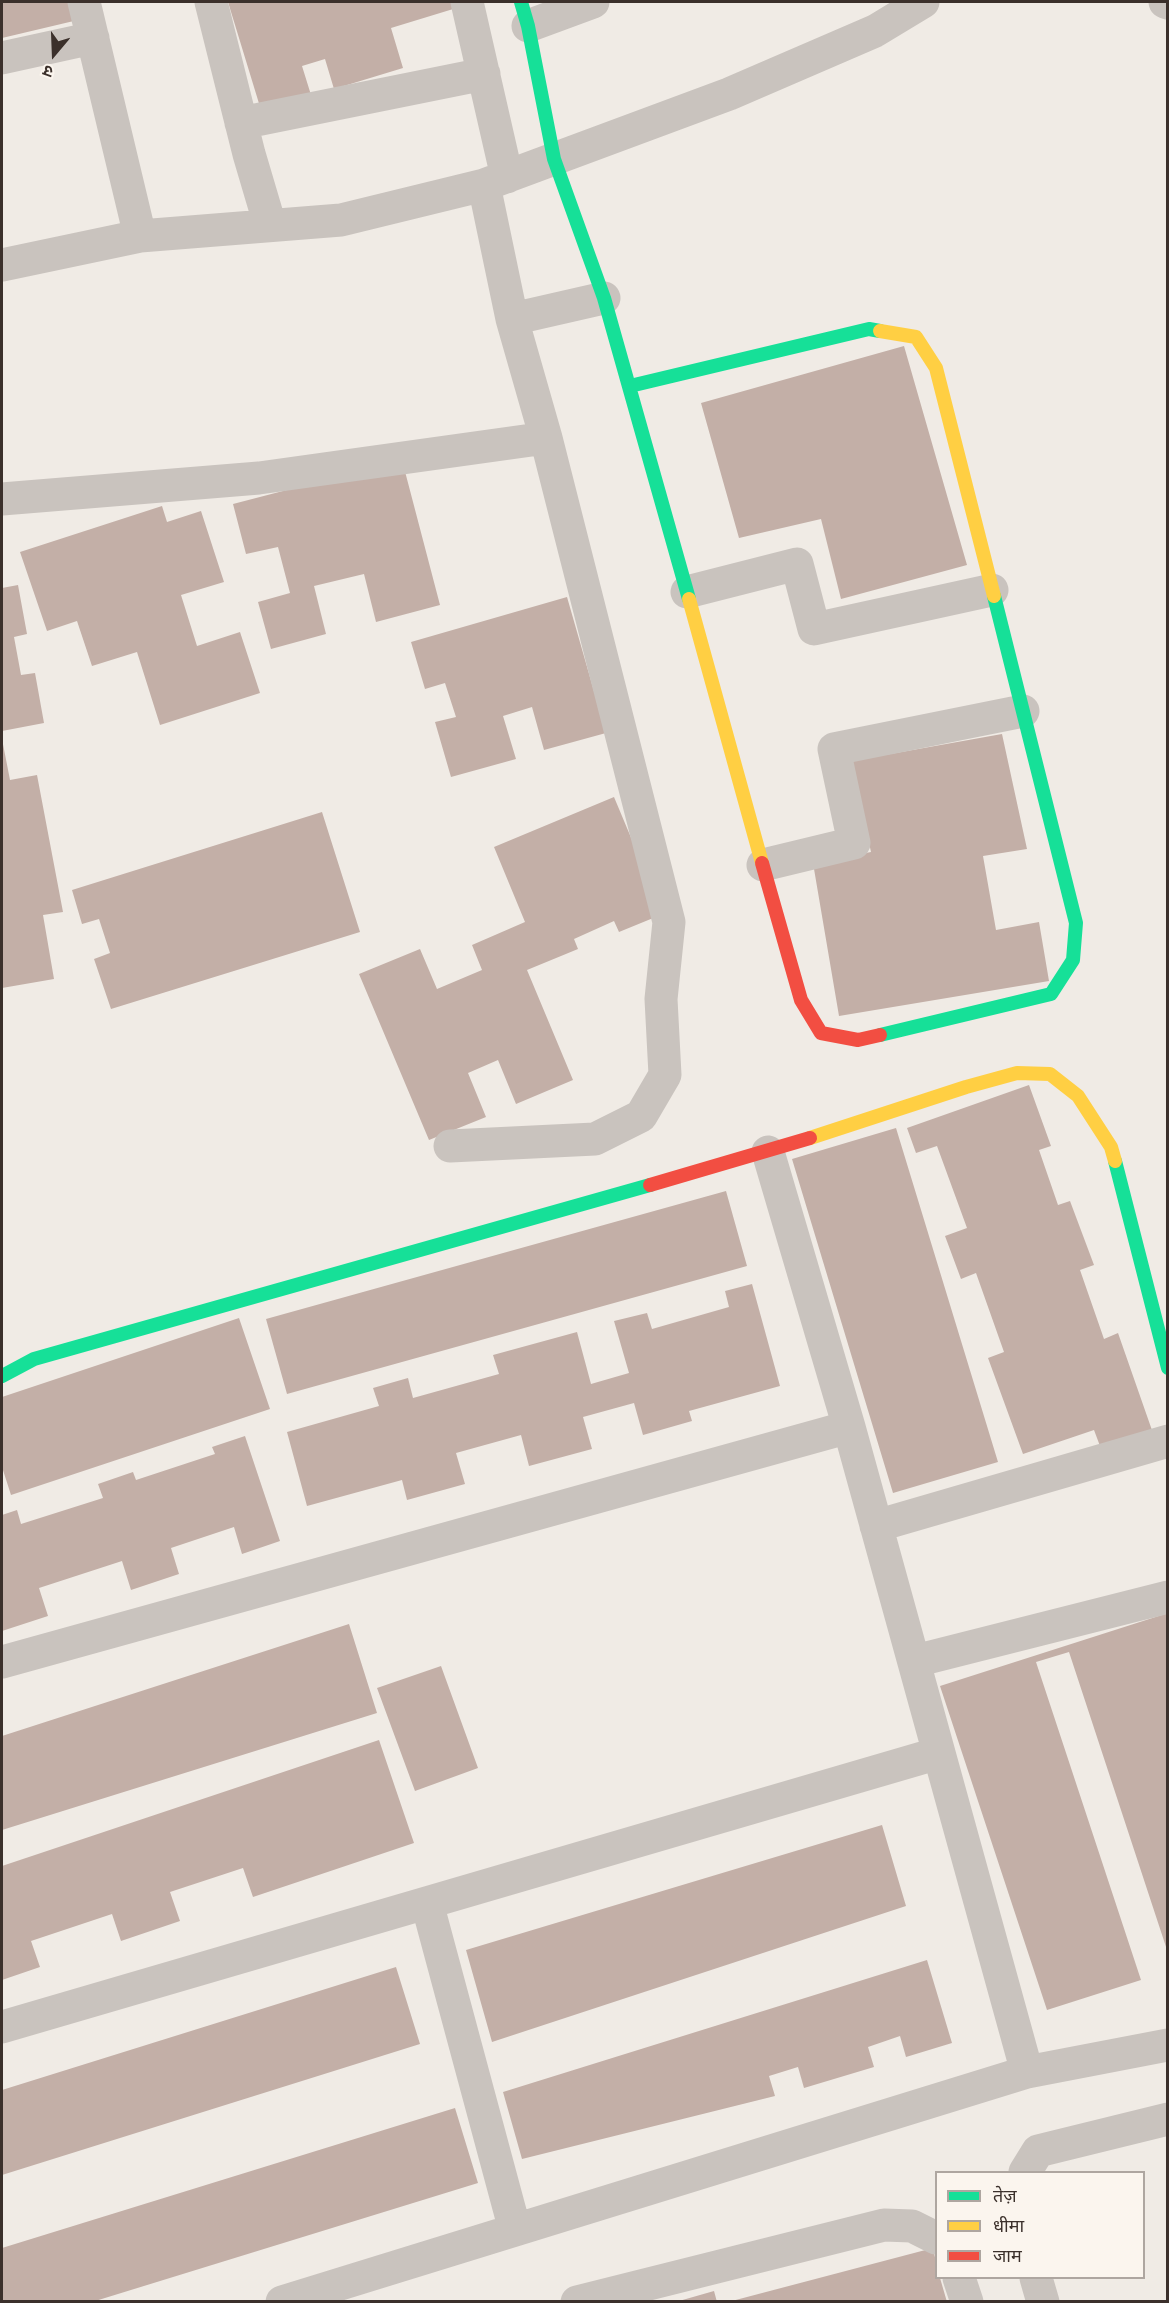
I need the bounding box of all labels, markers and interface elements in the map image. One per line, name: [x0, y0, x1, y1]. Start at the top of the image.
north arrow: [24, 24, 84, 84]
text: उ: [40, 60, 56, 83]
legend: [935, 2171, 1145, 2279]
text: तेज़: [993, 2184, 1017, 2208]
text: धीमा: [993, 2214, 1024, 2238]
text: जाम: [993, 2244, 1022, 2268]

